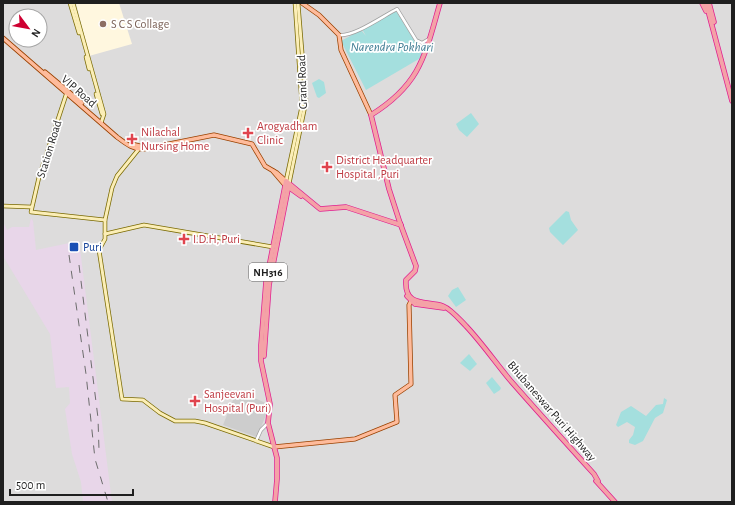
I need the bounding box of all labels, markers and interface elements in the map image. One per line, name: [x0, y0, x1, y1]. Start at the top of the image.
north arrow: [8, 8, 48, 48]
place label: S C S Collage: [111, 18, 169, 30]
marker: S C S Collage: [98, 19, 108, 29]
text: N: [29, 27, 43, 39]
water label: Narendra Pokhari: [351, 41, 434, 54]
street label: Grand Road: [295, 55, 309, 109]
street label: VIP Road: [59, 73, 99, 109]
street label: Station Road: [35, 119, 63, 179]
place label: Arogyadham Clinic: [257, 120, 317, 146]
place label: Nilachal Nursing Home: [141, 126, 209, 152]
marker: Arogyadham Clinic: [242, 127, 254, 139]
marker: Nilachal Nursing Home: [126, 133, 138, 145]
place label: District Headquarter Hospital ,Puri: [336, 154, 432, 180]
marker: District Headquarter Hospital ,Puri: [321, 161, 333, 173]
marker: I.D.H, Puri: [178, 233, 190, 245]
place label: I.D.H, Puri: [193, 233, 240, 245]
marker: Puri: [68, 241, 80, 253]
place label: Puri: [83, 241, 102, 253]
road number: NH316: [249, 263, 287, 281]
street label: Bhubaneswar Puri Highway: [505, 359, 599, 464]
place label: Sanjeevani Hospital (Puri): [204, 388, 272, 414]
marker: Sanjeevani Hospital (Puri): [189, 395, 201, 407]
scale bar: [10, 471, 133, 497]
text: 500 m: [16, 479, 45, 491]

